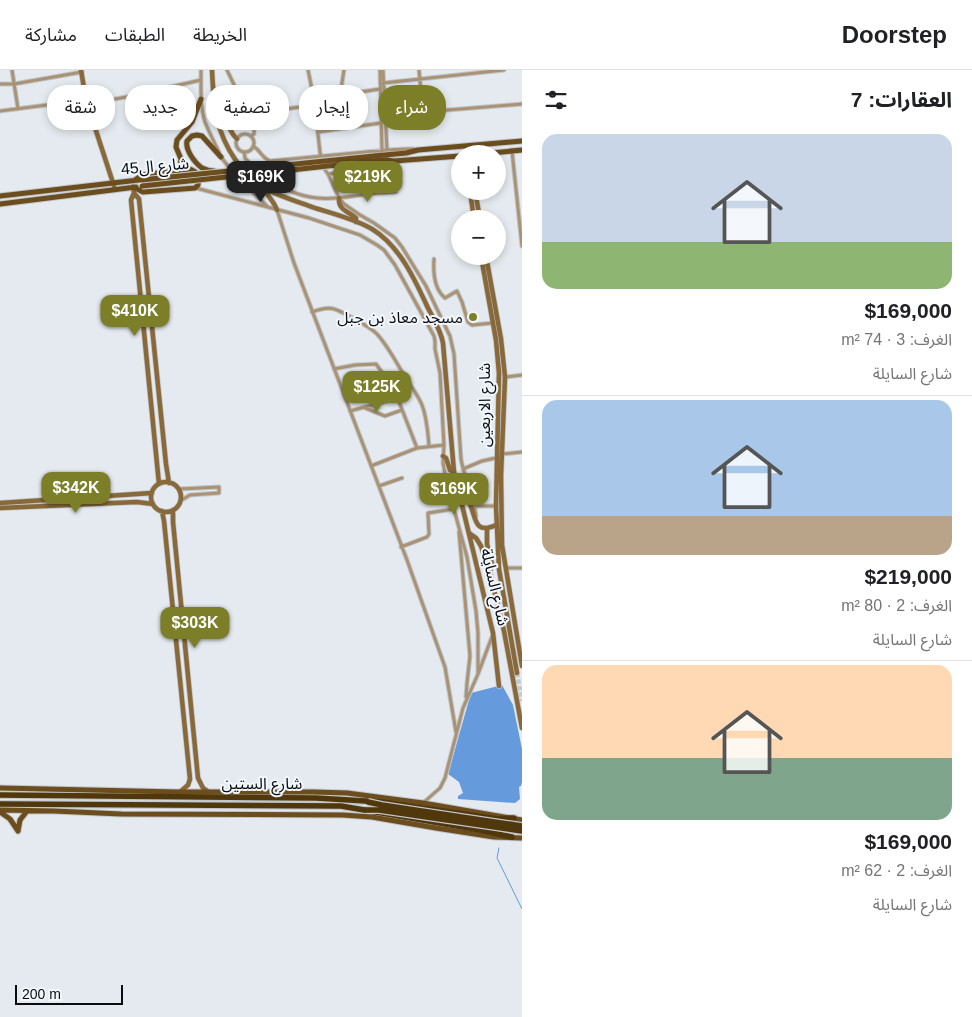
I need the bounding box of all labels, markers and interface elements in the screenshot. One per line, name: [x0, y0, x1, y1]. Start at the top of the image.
text: Doorstep: [842, 21, 947, 48]
text: مشاركة: [25, 25, 77, 45]
text: الطبقات: [105, 25, 165, 45]
text: الخريطة: [193, 25, 247, 45]
chip: شقة: [47, 85, 115, 130]
chip: جديد: [125, 85, 196, 130]
chip: تصفية: [206, 85, 289, 130]
chip: إيجار: [299, 85, 368, 130]
chip: شراء: [378, 85, 446, 130]
icon: filters: [542, 86, 570, 114]
text: العقارات: 7: [851, 88, 952, 111]
map controls: [451, 145, 506, 265]
button: +: [451, 145, 506, 200]
street label: شارع ال45: [120, 155, 190, 181]
pin: $169K: [226, 160, 296, 203]
pin: $219K: [333, 160, 403, 203]
icon: home: [702, 167, 792, 257]
text: $169K: [237, 168, 285, 185]
text: $219K: [344, 168, 392, 185]
button: −: [451, 210, 506, 265]
pin: $410K: [100, 294, 170, 337]
text: $169,000: [864, 299, 952, 322]
text: $410K: [111, 302, 159, 319]
place label: مسجد معاذ بن جبل: [337, 309, 463, 327]
marker: مسجد معاذ بن جبل: [467, 311, 479, 323]
text: الغرف: 3 · 74 m²: [841, 331, 952, 348]
street label: شارع الاربعين: [476, 363, 497, 447]
text: شارع السايلة: [873, 365, 952, 382]
pin: $125K: [342, 370, 412, 413]
text: $125K: [353, 378, 401, 395]
icon: home: [702, 432, 792, 522]
pin: $342K: [41, 472, 111, 514]
pin: $169K: [419, 472, 489, 515]
text: $342K: [52, 479, 100, 496]
text: $169K: [430, 480, 478, 497]
street label: شارع السايلة: [474, 546, 512, 628]
text: $219,000: [864, 565, 952, 588]
text: الغرف: 2 · 80 m²: [841, 597, 952, 614]
pin: $303K: [160, 606, 230, 649]
text: $303K: [171, 614, 219, 631]
text: شارع السايلة: [873, 631, 952, 648]
icon: home: [702, 697, 792, 787]
street label: شارع الستين: [222, 775, 302, 796]
text: $169,000: [864, 830, 952, 853]
text: الغرف: 2 · 62 m²: [841, 862, 952, 879]
text: شارع السايلة: [873, 896, 952, 913]
scale bar: [15, 982, 122, 1005]
text: 200 m: [22, 986, 61, 1002]

